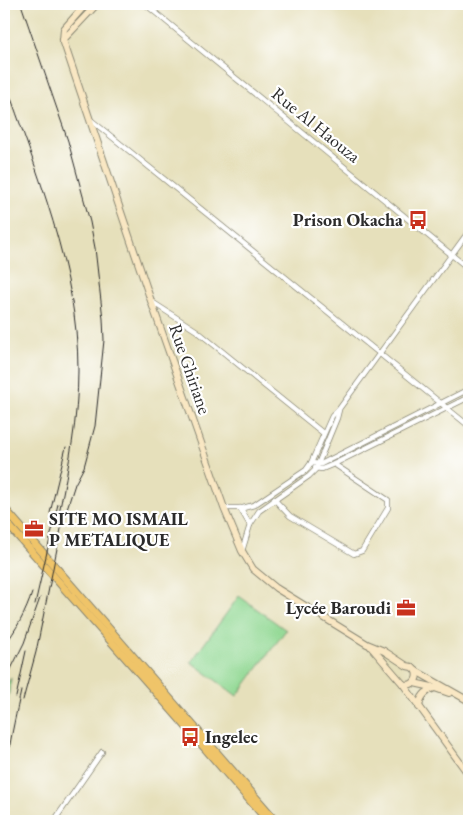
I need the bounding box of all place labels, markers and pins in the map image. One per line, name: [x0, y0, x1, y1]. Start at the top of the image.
place label: Prison Okacha: [293, 208, 403, 231]
bus stop icon: Prison Okacha: [407, 209, 429, 231]
place label: SITE MO ISMAIL P METALIQUE: [49, 507, 188, 551]
office icon: SITE MO ISMAIL P METALIQUE: [23, 518, 45, 540]
place label: Lycée Baroudi: [286, 596, 392, 619]
office icon: Lycée Baroudi: [395, 597, 417, 619]
place label: Ingelec: [205, 725, 258, 748]
bus stop icon: Ingelec: [179, 726, 201, 748]

